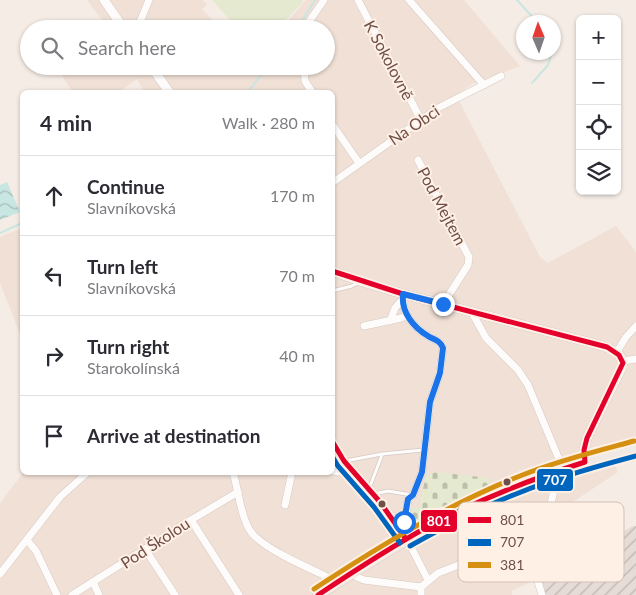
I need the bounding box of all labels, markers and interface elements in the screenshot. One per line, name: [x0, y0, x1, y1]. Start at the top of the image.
north arrow: [516, 15, 561, 60]
map controls: [576, 15, 621, 195]
button: +: [576, 15, 621, 60]
street label: K Sokolovně: [361, 17, 418, 103]
search box: [20, 20, 335, 75]
icon: search: [38, 34, 66, 62]
text: Search here: [78, 36, 176, 59]
button: −: [576, 60, 621, 105]
street label: Na Obci: [385, 101, 443, 148]
button: locate: [576, 105, 621, 150]
text: 4 min: [40, 110, 92, 135]
text: Walk · 280 m: [222, 113, 315, 132]
button: layers: [576, 150, 621, 195]
street label: Pod Mejtem: [414, 164, 471, 248]
text: Continue: [87, 175, 165, 198]
icon: ahead: [40, 182, 68, 210]
text: 170 m: [270, 186, 315, 205]
text: Slavníkovská: [87, 198, 176, 217]
text: Turn left: [87, 255, 158, 278]
icon: left: [40, 262, 68, 290]
text: 70 m: [279, 266, 315, 285]
text: Slavníkovská: [87, 278, 176, 297]
route end: [432, 293, 455, 316]
text: Turn right: [87, 335, 169, 358]
icon: right: [40, 342, 68, 370]
text: 40 m: [279, 346, 315, 365]
text: Starokolínská: [87, 358, 180, 377]
icon: arrive: [40, 422, 68, 450]
text: Arrive at destination: [87, 424, 260, 447]
line badge: 707: [536, 468, 574, 492]
text: 707: [543, 471, 567, 488]
unlabelled marker: [502, 477, 512, 487]
unlabelled marker: [377, 499, 387, 509]
legend: [458, 502, 624, 582]
line badge: 801: [420, 509, 458, 533]
route start: [393, 511, 416, 534]
text: 801: [500, 511, 524, 528]
text: 801: [427, 512, 451, 529]
street label: Pod Školou: [117, 513, 193, 572]
text: 707: [500, 533, 524, 550]
text: 381: [500, 556, 524, 573]

